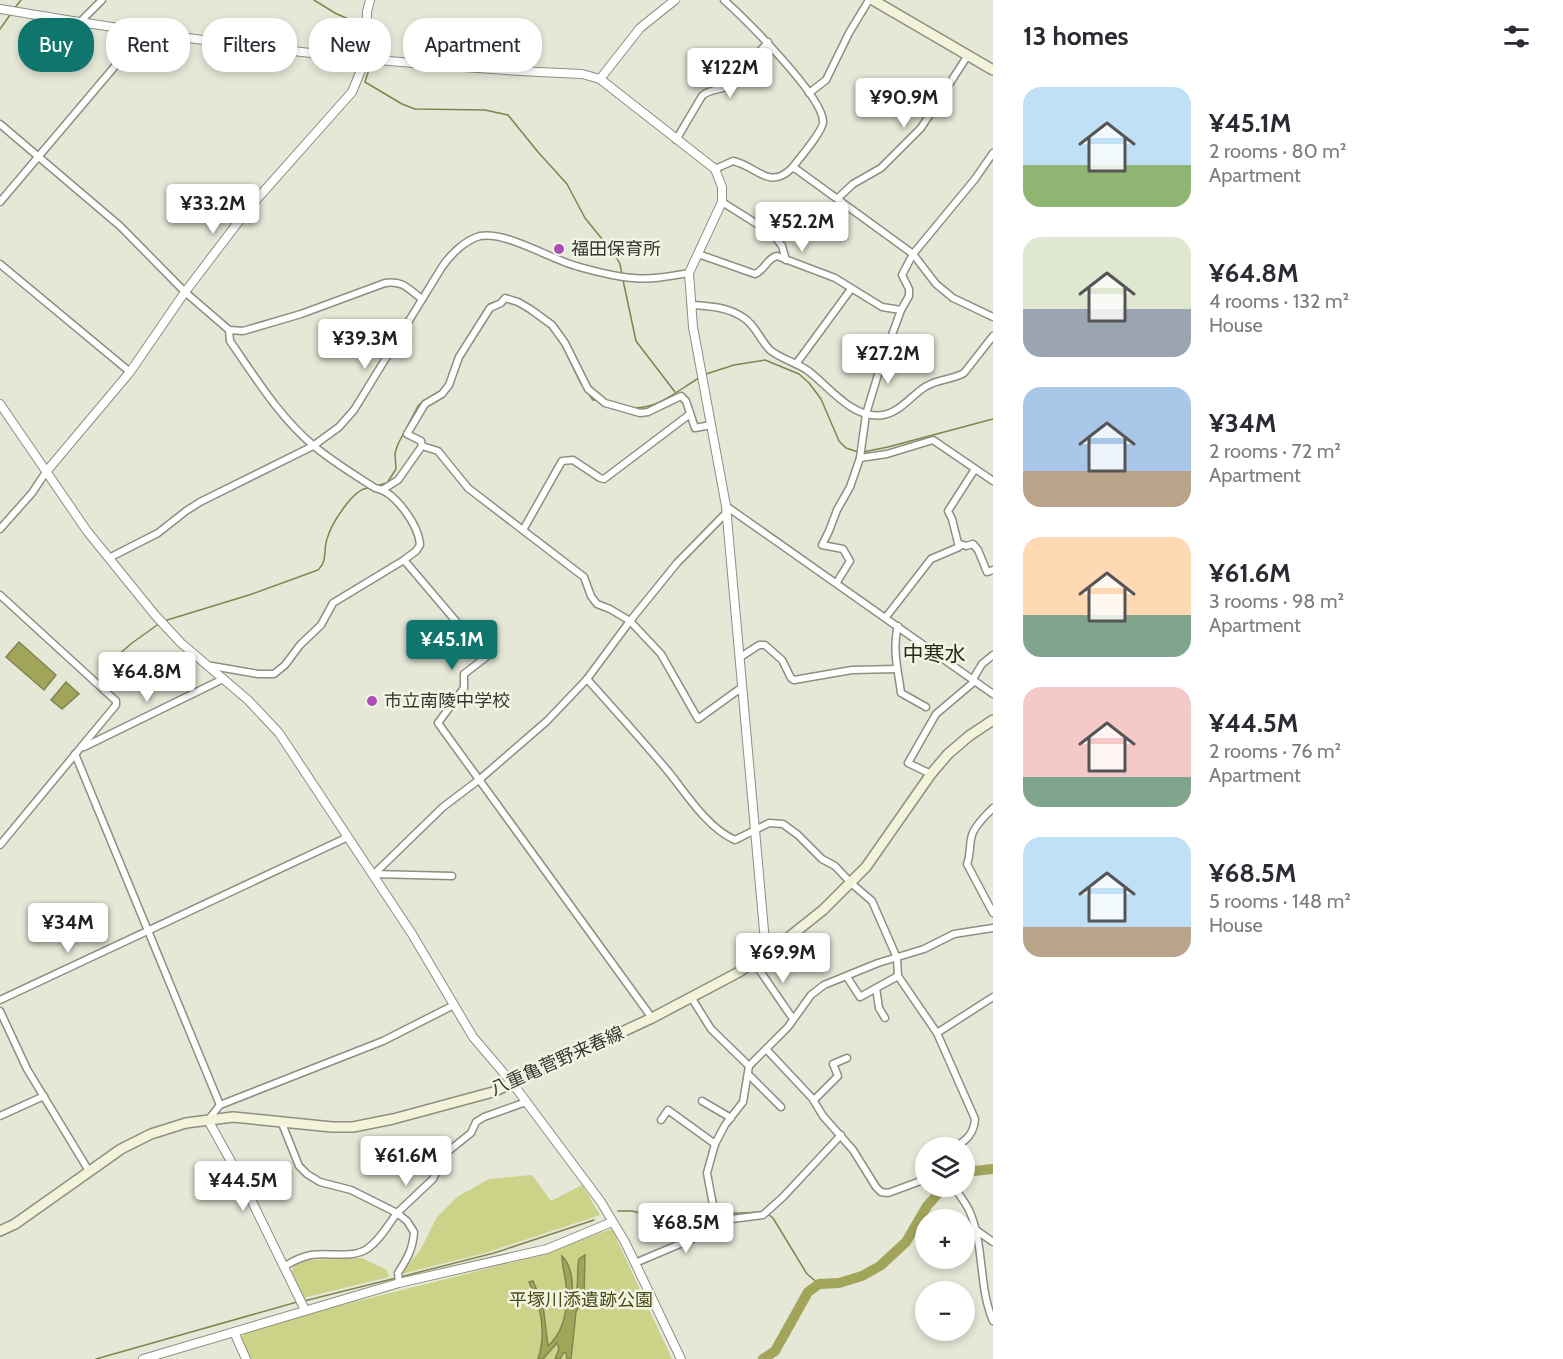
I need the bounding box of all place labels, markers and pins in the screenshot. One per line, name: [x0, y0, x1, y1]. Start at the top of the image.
pin: ¥122M: [688, 48, 772, 99]
pin: ¥90.9M: [855, 78, 953, 129]
pin: ¥33.2M: [164, 184, 262, 235]
pin: ¥52.2M: [753, 202, 851, 253]
place label: 福田保育所: [571, 238, 661, 260]
marker: 福田保育所: [552, 242, 566, 256]
pin: ¥39.3M: [316, 319, 414, 370]
pin: ¥27.2M: [839, 334, 937, 385]
pin: ¥45.1M: [403, 620, 501, 671]
pin: ¥64.8M: [98, 652, 196, 703]
place label: 市立南陵中学校: [384, 690, 510, 712]
marker: 市立南陵中学校: [365, 694, 379, 708]
pin: ¥34M: [32, 903, 104, 954]
pin: ¥69.9M: [734, 933, 832, 984]
pin: ¥61.6M: [357, 1136, 455, 1187]
pin: ¥44.5M: [194, 1161, 292, 1212]
pin: ¥68.5M: [637, 1203, 735, 1254]

